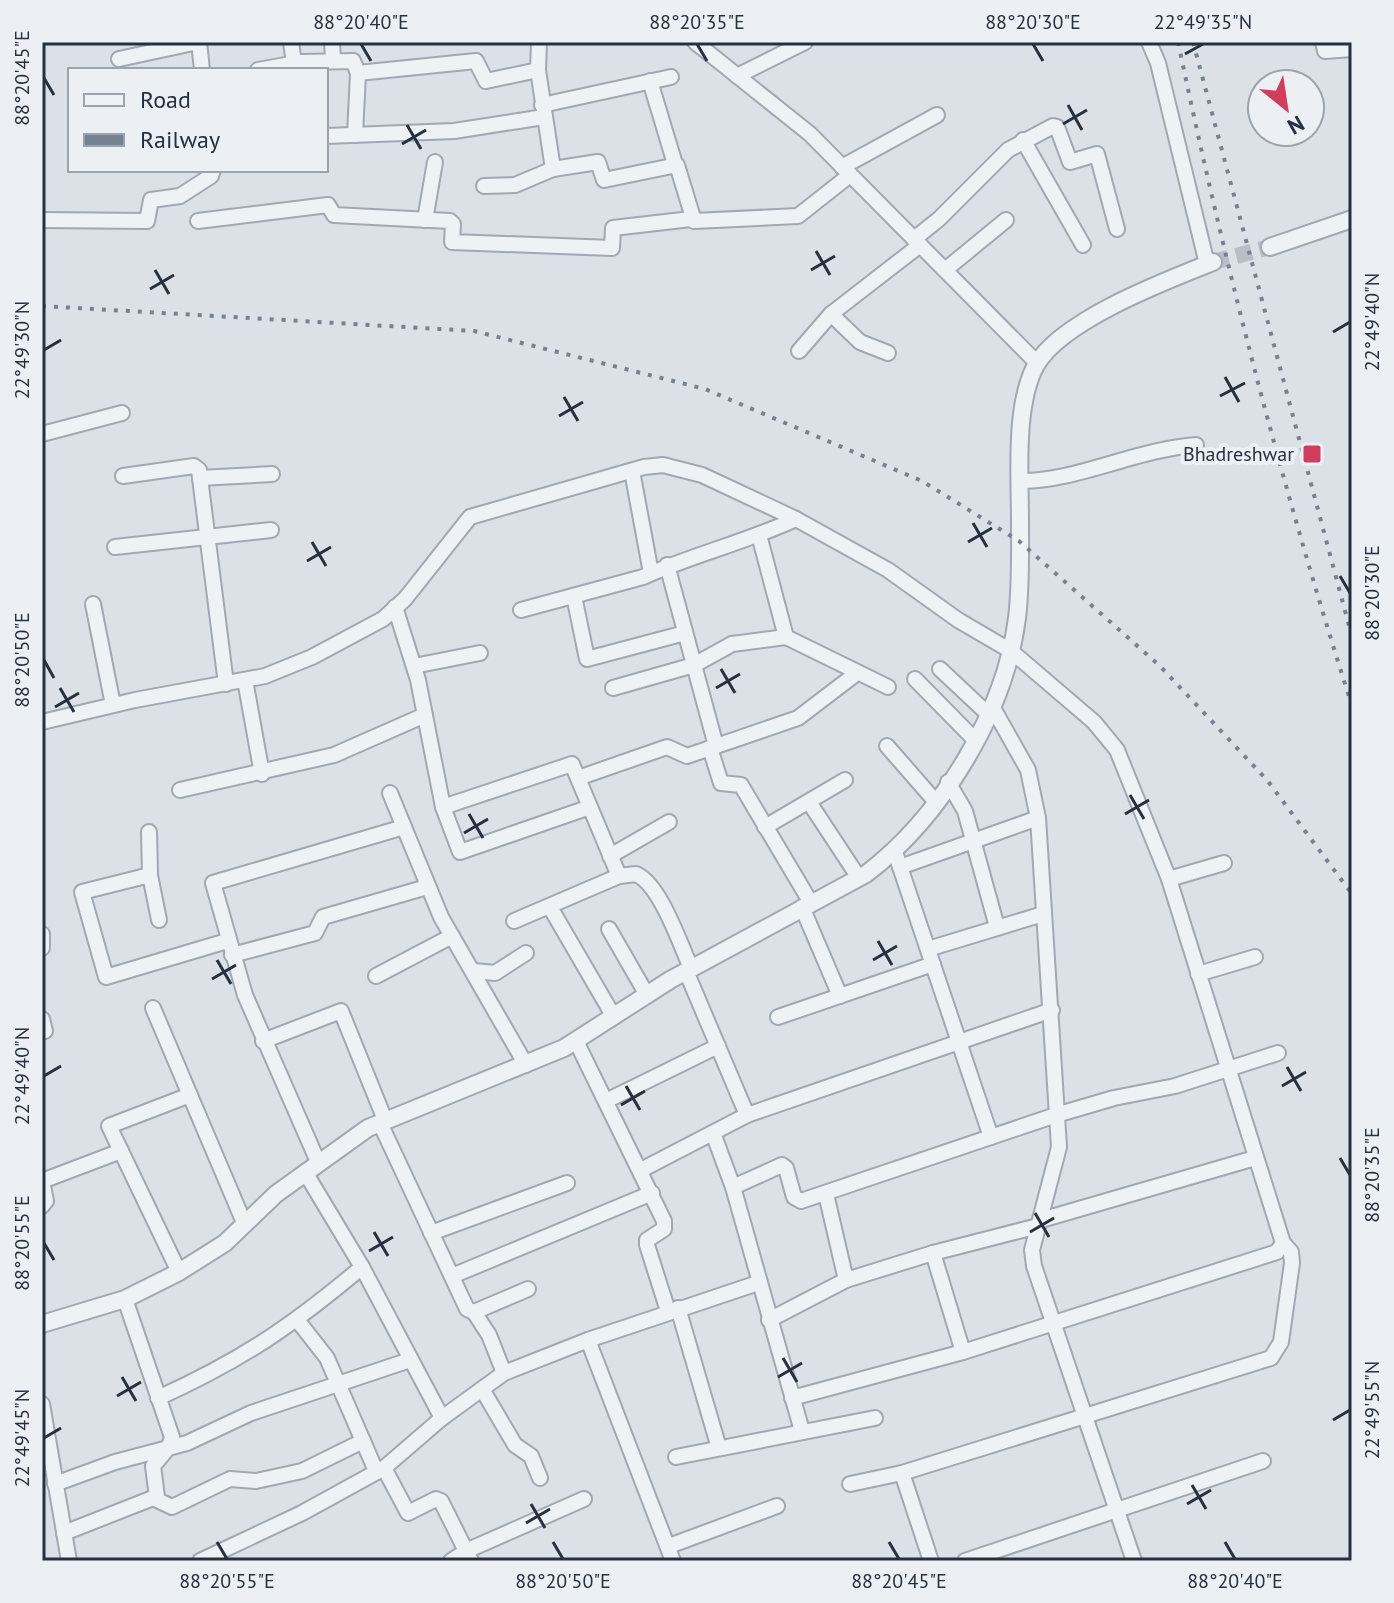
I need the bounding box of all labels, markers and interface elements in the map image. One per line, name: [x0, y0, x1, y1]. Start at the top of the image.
text: 88°20'40"E: [313, 9, 409, 35]
text: 88°20'35"E: [649, 9, 745, 35]
text: 88°20'30"E: [985, 9, 1081, 35]
text: 22°49'35"N: [1154, 9, 1252, 35]
text: 88°20'45"E: [9, 30, 35, 126]
legend: [68, 68, 328, 172]
north arrow: [1246, 68, 1326, 148]
text: Road: [140, 84, 191, 115]
text: N: [1283, 110, 1309, 141]
text: Railway: [140, 124, 220, 155]
text: 22°49'40"N: [1359, 273, 1385, 371]
text: 22°49'30"N: [9, 301, 35, 399]
place label: Bhadreshwar: [1183, 441, 1294, 467]
marker: Bhadreshwar: [1301, 443, 1323, 465]
text: 88°20'30"E: [1359, 545, 1385, 641]
text: 88°20'50"E: [9, 612, 35, 708]
text: 22°49'40"N: [9, 1027, 35, 1125]
text: 88°20'35"E: [1359, 1127, 1385, 1223]
text: 88°20'55"E: [9, 1195, 35, 1291]
text: 22°49'55"N: [1359, 1361, 1385, 1459]
text: 22°49'45"N: [9, 1389, 35, 1487]
text: 88°20'55"E: [179, 1568, 275, 1594]
text: 88°20'50"E: [515, 1568, 611, 1594]
text: 88°20'45"E: [851, 1568, 947, 1594]
text: 88°20'40"E: [1187, 1568, 1283, 1594]

